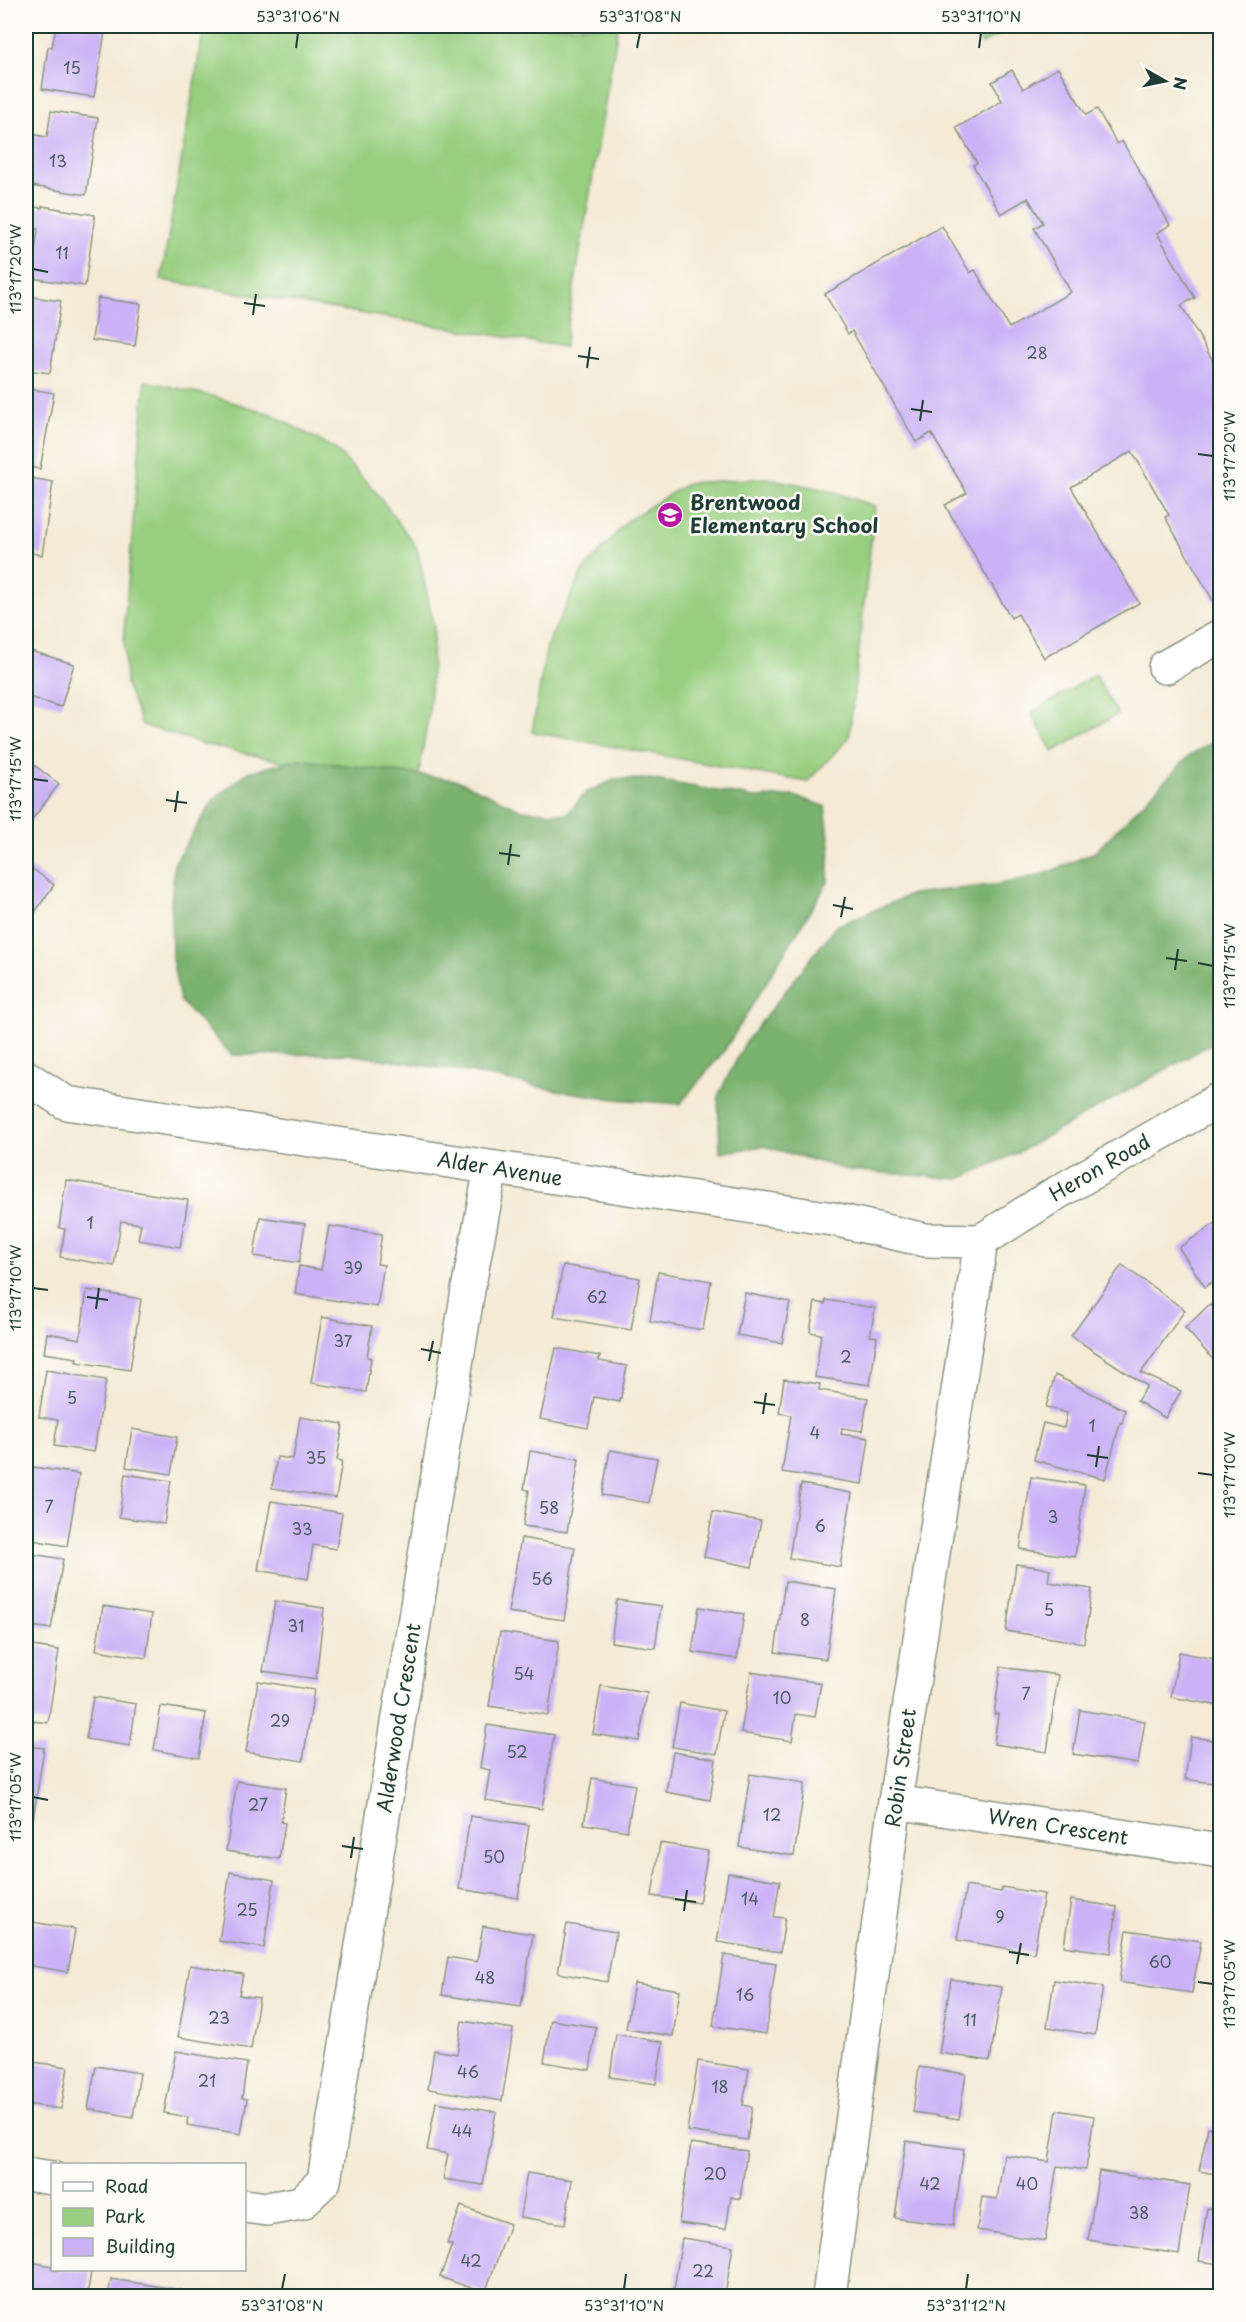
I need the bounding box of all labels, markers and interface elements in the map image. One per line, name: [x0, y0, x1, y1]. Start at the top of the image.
text: 53°31'06"N: [256, 4, 340, 27]
text: 53°31'08"N: [598, 4, 682, 27]
text: 53°31'10"N: [941, 4, 1021, 27]
north arrow: [1135, 51, 1195, 111]
house number: 15: [63, 55, 81, 79]
text: N: [1168, 75, 1194, 92]
house number: 13: [49, 148, 67, 172]
text: 113°17'20"W: [3, 223, 26, 314]
house number: 11: [55, 240, 69, 264]
house number: 28: [1026, 340, 1048, 364]
text: 113°17'20"W: [1217, 410, 1240, 501]
place label: Brentwood Elementary School: [690, 487, 878, 540]
school or university icon: Brentwood Elementary School: [655, 500, 685, 530]
text: 113°17'15"W: [3, 736, 26, 822]
text: 113°17'15"W: [1217, 923, 1240, 1009]
street label: Heron Road: [1043, 1126, 1156, 1208]
street label: Alder Avenue: [435, 1143, 565, 1193]
house number: 1: [86, 1210, 94, 1234]
text: 113°17'10"W: [3, 1244, 26, 1331]
house number: 39: [343, 1255, 363, 1279]
house number: 62: [586, 1284, 608, 1308]
house number: 37: [334, 1328, 353, 1352]
house number: 2: [840, 1344, 852, 1368]
house number: 5: [67, 1385, 77, 1409]
house number: 1: [1088, 1413, 1096, 1437]
house number: 4: [810, 1420, 820, 1444]
text: 113°17'10"W: [1217, 1431, 1240, 1518]
house number: 35: [306, 1445, 326, 1469]
house number: 7: [44, 1494, 54, 1518]
house number: 58: [539, 1495, 559, 1519]
house number: 3: [1048, 1504, 1058, 1528]
house number: 6: [814, 1513, 826, 1537]
house number: 33: [291, 1516, 313, 1540]
house number: 56: [531, 1566, 553, 1590]
house number: 5: [1044, 1597, 1054, 1621]
house number: 8: [800, 1607, 810, 1631]
house number: 31: [288, 1613, 304, 1637]
street label: Alderwood Crescent: [368, 1621, 428, 1815]
house number: 54: [514, 1661, 534, 1685]
house number: 7: [1021, 1681, 1031, 1705]
house number: 10: [773, 1685, 791, 1709]
street label: Robin Street: [877, 1707, 923, 1829]
house number: 29: [270, 1708, 290, 1732]
house number: 52: [506, 1739, 528, 1763]
text: 113°17'05"W: [3, 1752, 26, 1842]
house number: 27: [248, 1792, 268, 1816]
street label: Wren Crescent: [986, 1800, 1130, 1852]
house number: 12: [763, 1802, 781, 1826]
house number: 50: [483, 1844, 505, 1868]
house number: 14: [741, 1886, 759, 1910]
house number: 25: [236, 1897, 258, 1921]
house number: 9: [995, 1904, 1005, 1928]
text: 113°17'05"W: [1217, 1939, 1240, 2029]
house number: 60: [1149, 1949, 1171, 1973]
house number: 48: [475, 1965, 495, 1989]
house number: 16: [736, 1982, 754, 2006]
house number: 23: [208, 2005, 230, 2029]
house number: 11: [963, 2007, 977, 2031]
house number: 46: [457, 2059, 479, 2083]
house number: 21: [198, 2068, 216, 2092]
house number: 18: [711, 2074, 729, 2098]
house number: 44: [451, 2118, 473, 2142]
house number: 20: [704, 2161, 726, 2185]
legend: [51, 2163, 246, 2271]
house number: 42: [919, 2171, 941, 2195]
house number: 40: [1016, 2171, 1038, 2195]
text: Road: [105, 2172, 149, 2199]
house number: 38: [1129, 2200, 1149, 2224]
text: Park: [105, 2202, 145, 2229]
text: Building: [105, 2232, 175, 2259]
house number: 42: [460, 2248, 482, 2272]
house number: 22: [692, 2258, 714, 2282]
text: 53°31'08"N: [240, 2293, 324, 2316]
text: 53°31'10"N: [584, 2293, 664, 2316]
text: 53°31'12"N: [926, 2293, 1006, 2316]

